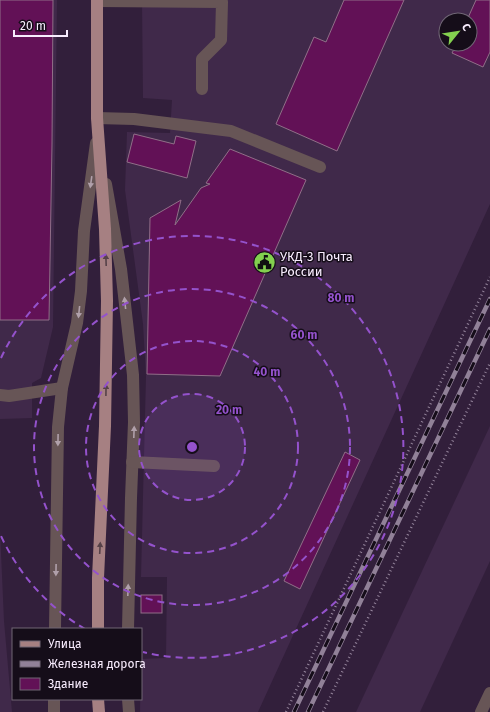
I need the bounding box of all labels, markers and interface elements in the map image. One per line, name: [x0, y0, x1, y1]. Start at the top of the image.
scale bar: [14, 12, 67, 38]
north arrow: [438, 12, 478, 52]
text: 20 m: [20, 19, 46, 33]
text: С: [459, 21, 474, 34]
one-way arrow: [88, 176, 94, 188]
place label: УКД-3 Почта России: [280, 249, 353, 279]
public building icon: УКД-3 Почта России: [251, 250, 277, 276]
one-way arrow: [103, 253, 109, 266]
text: 80 m: [328, 291, 354, 305]
one-way arrow: [121, 297, 128, 309]
one-way arrow: [75, 306, 82, 318]
text: 60 m: [291, 328, 317, 342]
text: 40 m: [254, 365, 280, 379]
one-way arrow: [103, 383, 109, 396]
text: 20 m: [216, 403, 242, 417]
one-way arrow: [130, 426, 137, 438]
one-way arrow: [55, 434, 61, 447]
centre of rings: [185, 440, 199, 454]
one-way arrow: [96, 542, 103, 554]
one-way arrow: [53, 564, 59, 577]
one-way arrow: [125, 583, 131, 596]
legend: [12, 628, 142, 700]
text: Улица: [48, 637, 82, 651]
text: Железная дорога: [48, 657, 146, 671]
text: Здание: [48, 677, 88, 691]

